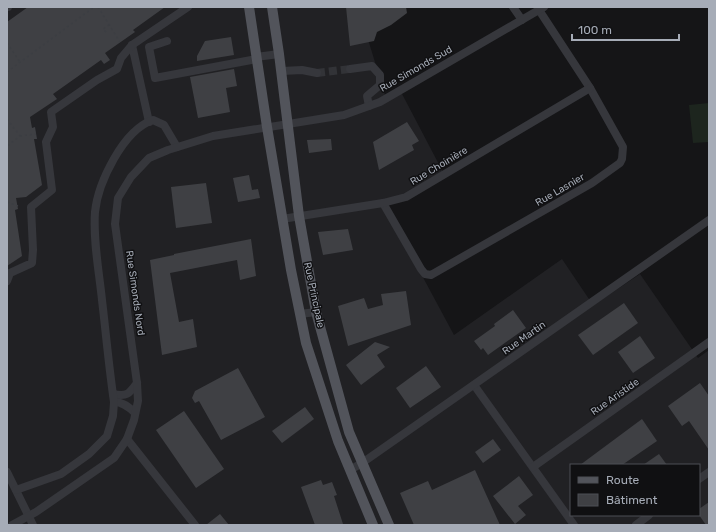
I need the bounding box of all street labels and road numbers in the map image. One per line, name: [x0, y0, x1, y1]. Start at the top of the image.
street label: Rue Simonds Sud: [378, 43, 454, 95]
street label: Rue Choinière: [408, 144, 470, 188]
street label: Rue Lasnier: [533, 171, 587, 209]
street label: Rue Simonds Nord: [123, 250, 147, 336]
street label: Rue Principale: [301, 261, 327, 329]
street label: Rue Martin: [500, 319, 548, 357]
street label: Rue Aristide: [589, 376, 642, 418]

